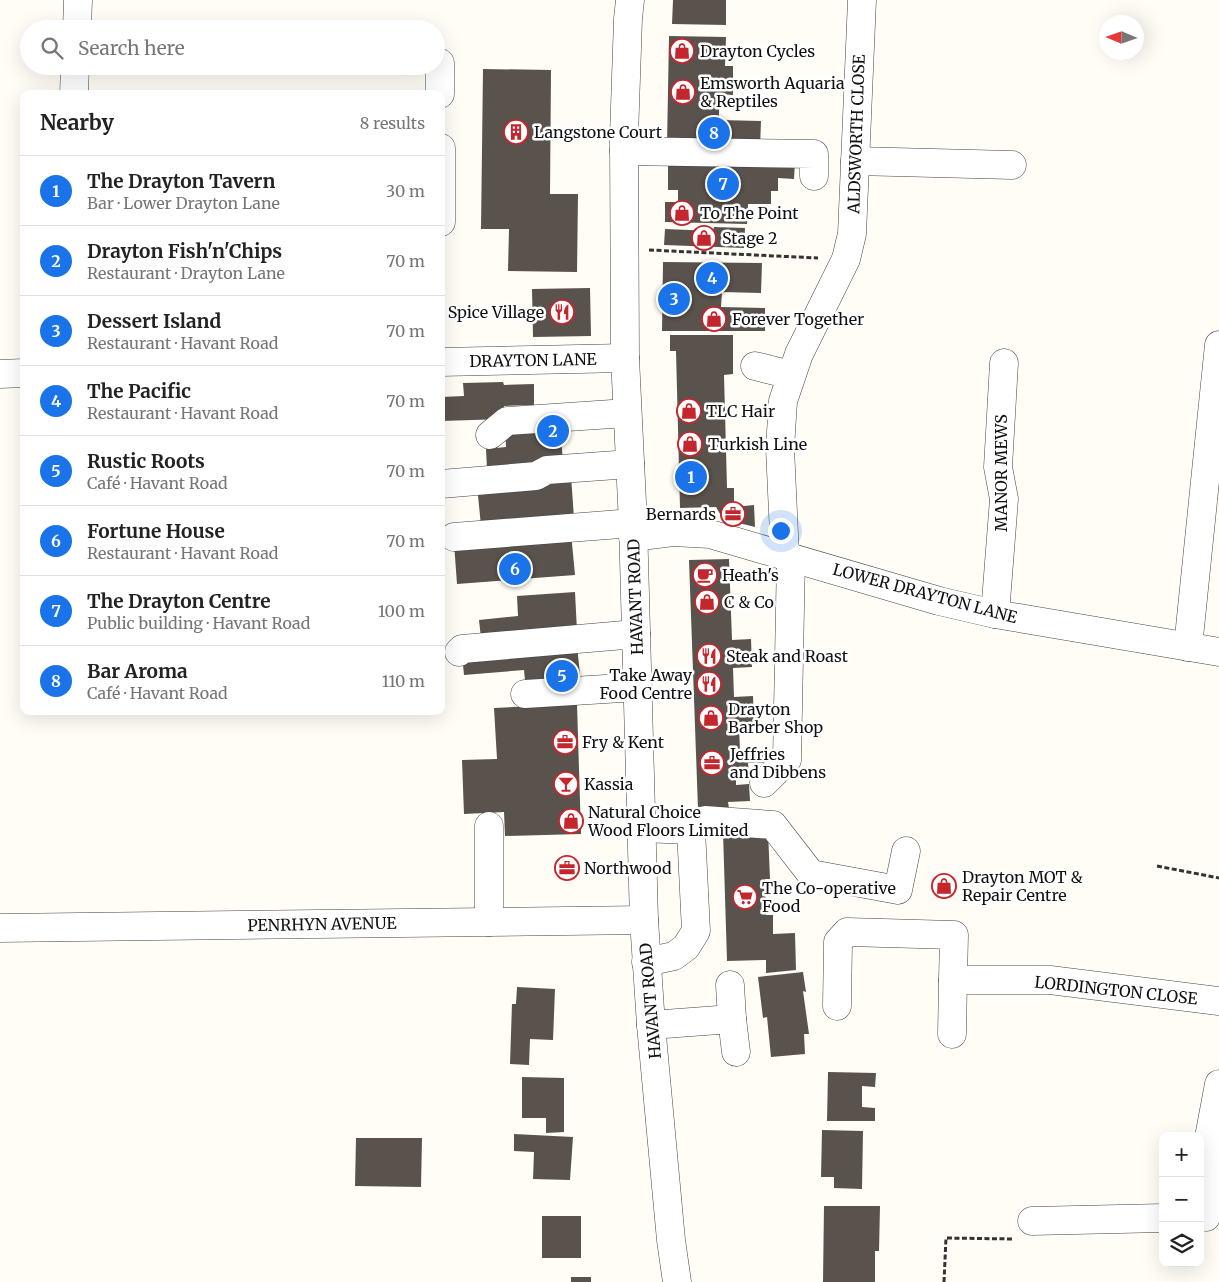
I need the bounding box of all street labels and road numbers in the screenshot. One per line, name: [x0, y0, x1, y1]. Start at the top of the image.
street label: ALDSWORTH CLOSE: [843, 53, 869, 215]
street label: DRAYTON LANE: [469, 349, 598, 371]
street label: MANOR MEWS: [991, 414, 1011, 532]
street label: HAVANT ROAD: [623, 539, 647, 655]
street label: LOWER DRAYTON LANE: [831, 559, 1020, 627]
street label: PENRHYN AVENUE: [247, 913, 398, 935]
street label: HAVANT ROAD: [635, 942, 665, 1060]
street label: LORDINGTON CLOSE: [1034, 971, 1199, 1009]

